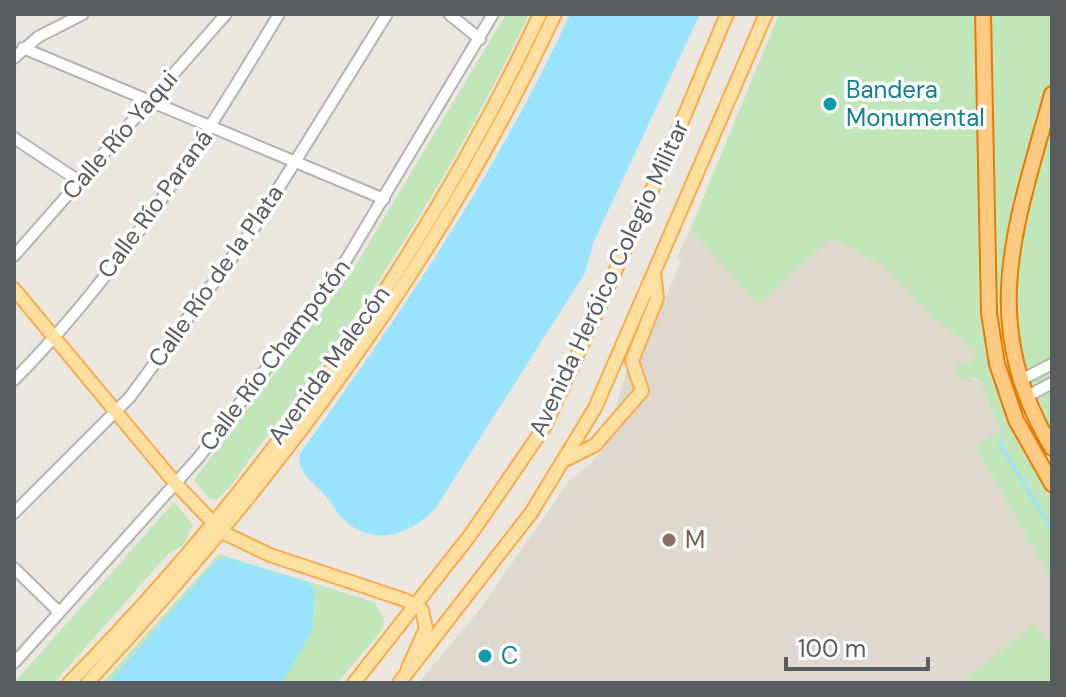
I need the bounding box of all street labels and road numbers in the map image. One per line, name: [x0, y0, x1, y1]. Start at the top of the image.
street label: Calle Río Yaqui: [55, 64, 184, 206]
street label: Avenida Heróico Colegio Militar: [521, 114, 696, 441]
street label: Calle Río Paraná: [90, 123, 219, 284]
street label: Calle Río de la Plata: [141, 179, 290, 373]
street label: Calle Río Champotón: [192, 253, 357, 457]
street label: Avenida Malecón: [261, 279, 397, 450]

